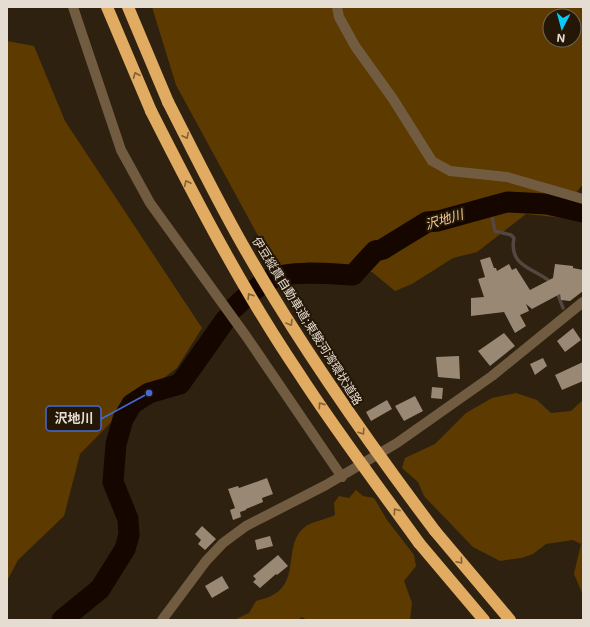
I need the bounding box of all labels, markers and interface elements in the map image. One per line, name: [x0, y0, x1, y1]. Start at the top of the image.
north arrow: [542, 8, 582, 48]
text: N: [556, 31, 566, 45]
one-way arrow: [133, 71, 141, 79]
one-way arrow: [181, 132, 188, 140]
one-way arrow: [184, 179, 192, 187]
water label: 沢地川: [423, 205, 467, 232]
street label: 伊豆縦貫自動車道;東駿河湾環状道路: [249, 234, 366, 408]
one-way arrow: [248, 293, 255, 300]
one-way arrow: [286, 319, 293, 326]
one-way arrow: [319, 403, 326, 410]
callout: 沢地川: [46, 406, 101, 431]
text: 沢地川: [54, 410, 94, 426]
one-way arrow: [357, 427, 364, 434]
one-way arrow: [394, 509, 401, 516]
one-way arrow: [455, 557, 462, 564]

